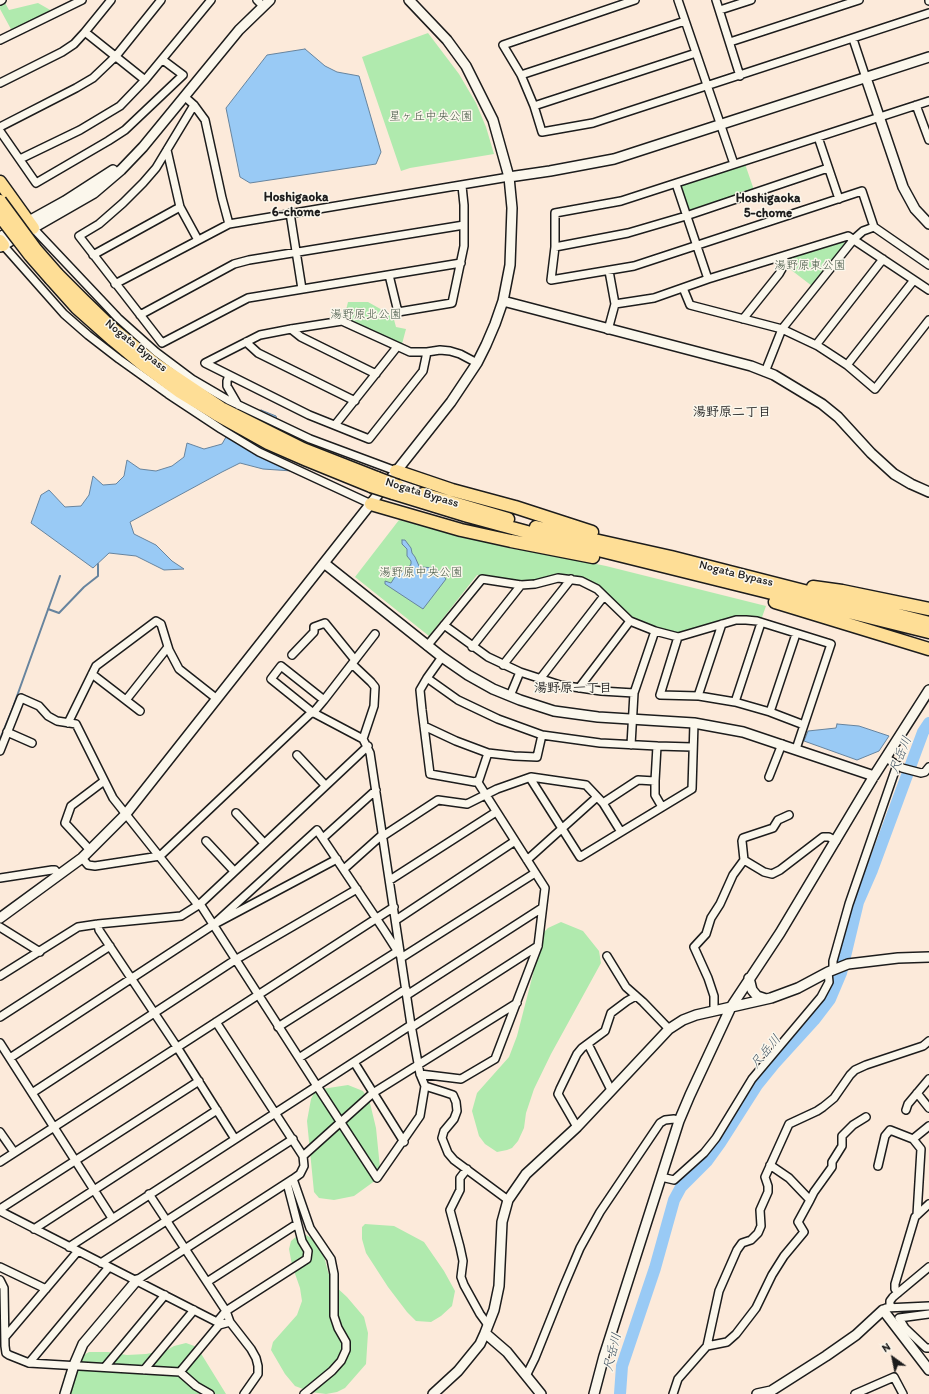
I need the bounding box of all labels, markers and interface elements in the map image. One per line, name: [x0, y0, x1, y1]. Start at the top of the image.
park label: 星ヶ丘中央公園: [389, 110, 473, 124]
district label: Hoshigaoka 6-chome: [264, 190, 328, 221]
district label: Hoshigaoka 5-chome: [736, 191, 800, 222]
park label: 湯野原東公園: [774, 259, 846, 273]
park label: 湯野原北公園: [330, 308, 402, 322]
street label: Nogata Bypass: [102, 317, 170, 375]
district label: 湯野原二丁目: [693, 405, 771, 421]
street label: Nogata Bypass: [384, 475, 460, 511]
street label: Nogata Bypass: [697, 558, 775, 590]
park label: 湯野原中央公園: [379, 566, 463, 580]
district label: 湯野原一丁目: [534, 681, 612, 697]
water label: 尺岳川: [886, 734, 916, 776]
water label: 尺岳川: [747, 1032, 785, 1072]
water label: 尺岳川: [601, 1331, 625, 1373]
north arrow: [873, 1338, 913, 1378]
text: N: [880, 1340, 893, 1355]

